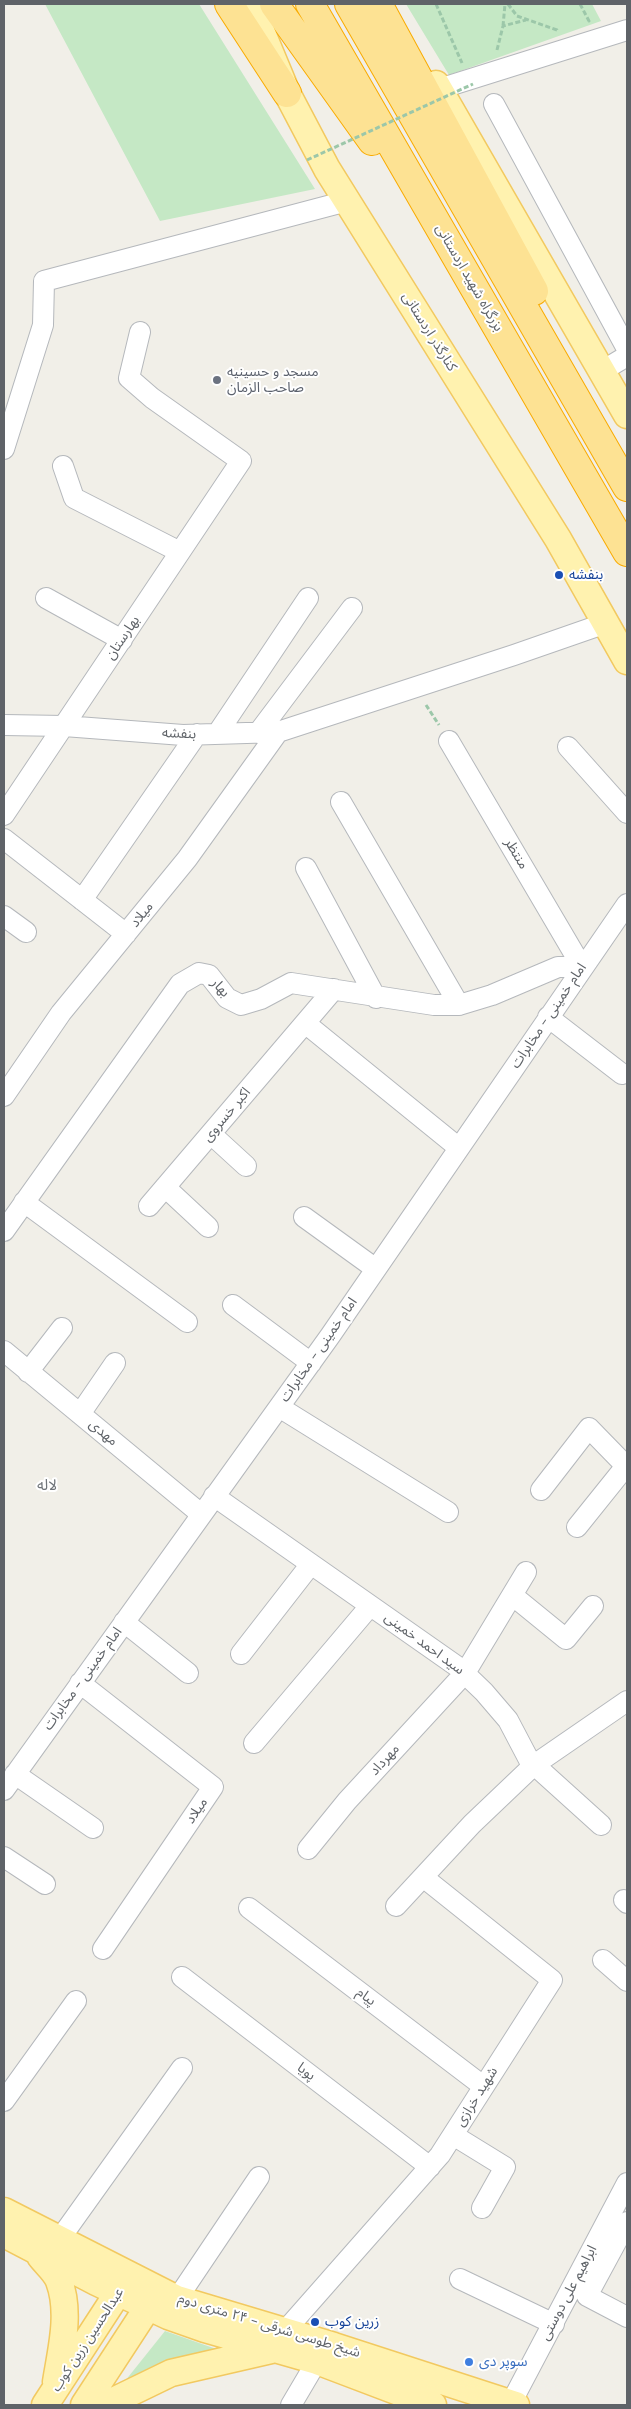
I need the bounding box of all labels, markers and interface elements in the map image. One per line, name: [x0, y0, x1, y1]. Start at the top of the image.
street label: بزرگراه شهید اردستانی: [431, 221, 507, 335]
street label: کنارگذر اردستانی: [398, 289, 460, 375]
place label: مسجد و حسینیه صاحب الزمان: [227, 364, 319, 397]
marker: مسجد و حسینیه صاحب الزمان: [211, 374, 223, 386]
place label: بنفشه: [569, 567, 603, 583]
marker: بنفشه: [553, 569, 565, 581]
street label: بهارستان: [102, 613, 144, 663]
street label: بنفشه: [162, 725, 196, 743]
street label: منتظر: [500, 836, 532, 872]
street label: میلاد: [127, 899, 157, 931]
street label: امام خمینی - مخابرات: [508, 960, 590, 1072]
street label: بهار: [207, 975, 233, 1001]
street label: اکبر خسروی: [199, 1084, 255, 1146]
street label: امام خمینی - مخابرات: [277, 1295, 361, 1405]
street label: مهدی: [85, 1416, 121, 1450]
district label: لاله: [37, 1477, 57, 1495]
street label: سید احمد خمینی: [381, 1609, 467, 1679]
street label: امام خمینی - مخابرات: [40, 1624, 126, 1734]
street label: مهرداد: [367, 1741, 403, 1779]
street label: میلاد: [182, 1795, 212, 1827]
street label: پیام: [353, 1984, 379, 2010]
street label: پویا: [293, 2060, 319, 2084]
street label: شهید خرازی: [452, 2064, 502, 2130]
street label: ابراهیم علی دوستی: [537, 2243, 601, 2343]
street label: عبدالحسین زرین کوب: [48, 2285, 128, 2395]
street label: شیخ طوسی شرقی - ۲۴ متری دوم: [176, 2290, 362, 2362]
place label: زرین کوب: [325, 2314, 379, 2330]
marker: زرین کوب: [309, 2316, 321, 2328]
place label: سوپر دی: [479, 2354, 527, 2370]
marker: سوپر دی: [463, 2356, 475, 2368]

